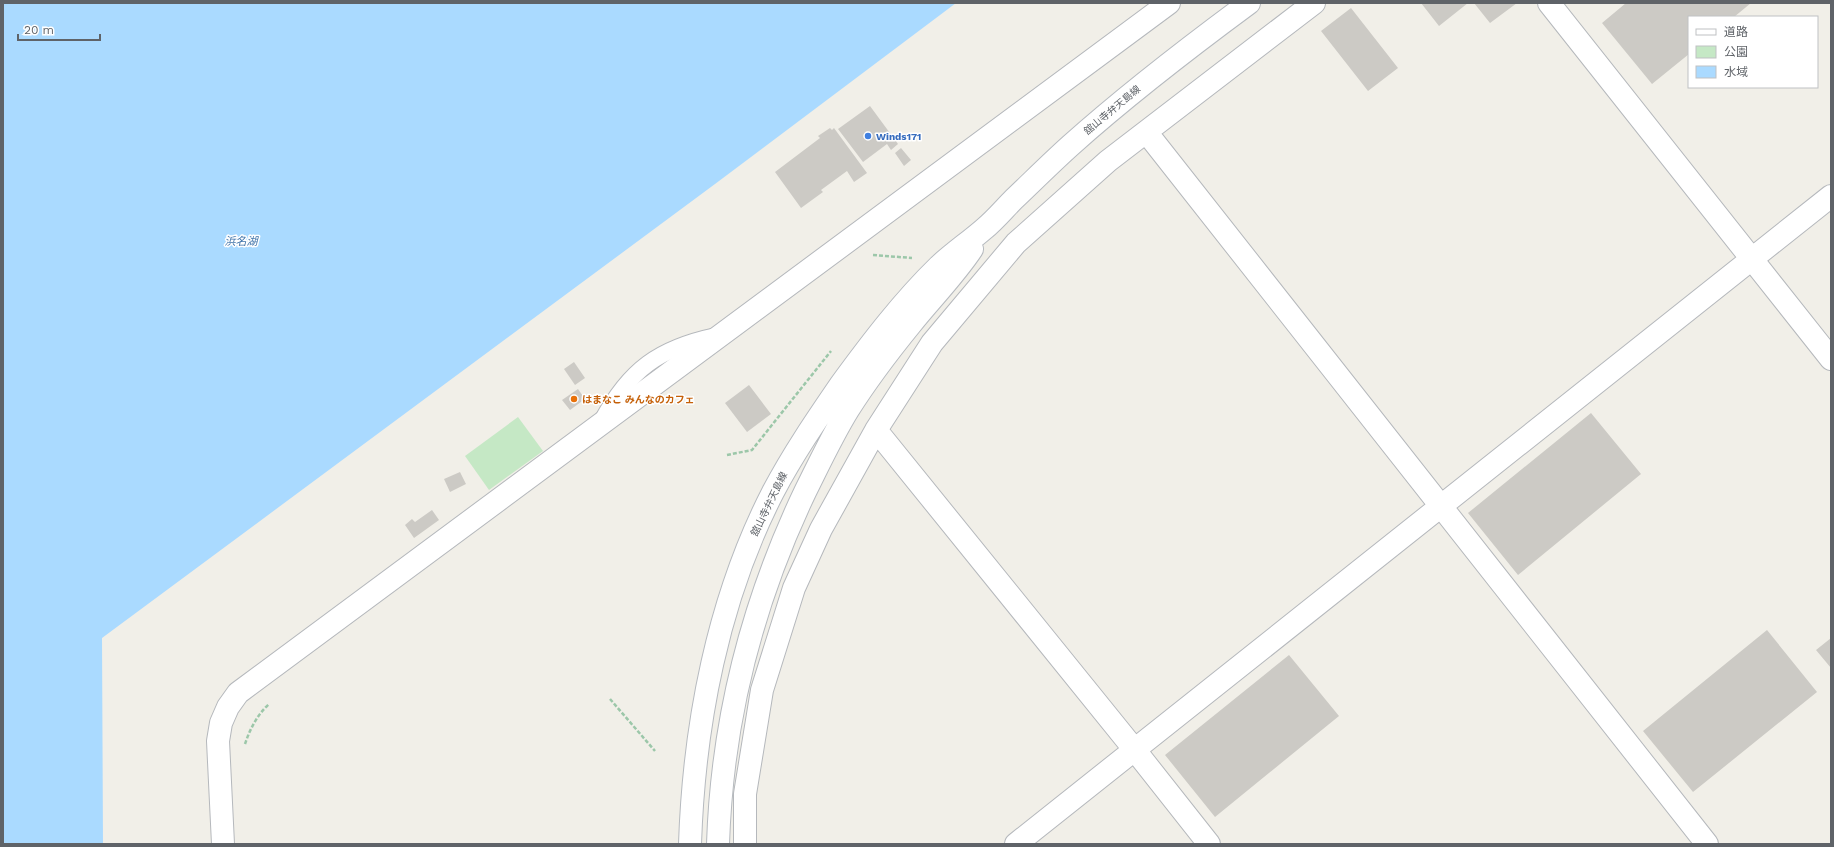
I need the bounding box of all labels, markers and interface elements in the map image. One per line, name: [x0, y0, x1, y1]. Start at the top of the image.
scale bar: [18, 16, 100, 42]
legend: [1688, 16, 1818, 88]
text: 20 m: [24, 23, 54, 37]
text: 道路: [1724, 25, 1748, 39]
text: 公園: [1724, 45, 1748, 59]
text: 水域: [1724, 65, 1748, 79]
street label: 舘山寺弁天島線: [1082, 83, 1142, 137]
marker: Winds171: [863, 131, 873, 141]
place label: Winds171: [876, 131, 921, 142]
water label: 浜名湖: [225, 235, 259, 248]
marker: はまなこ みんなのカフェ: [569, 394, 579, 404]
place label: はまなこ みんなのカフェ: [582, 394, 695, 405]
street label: 舘山寺弁天島線: [749, 470, 789, 538]

